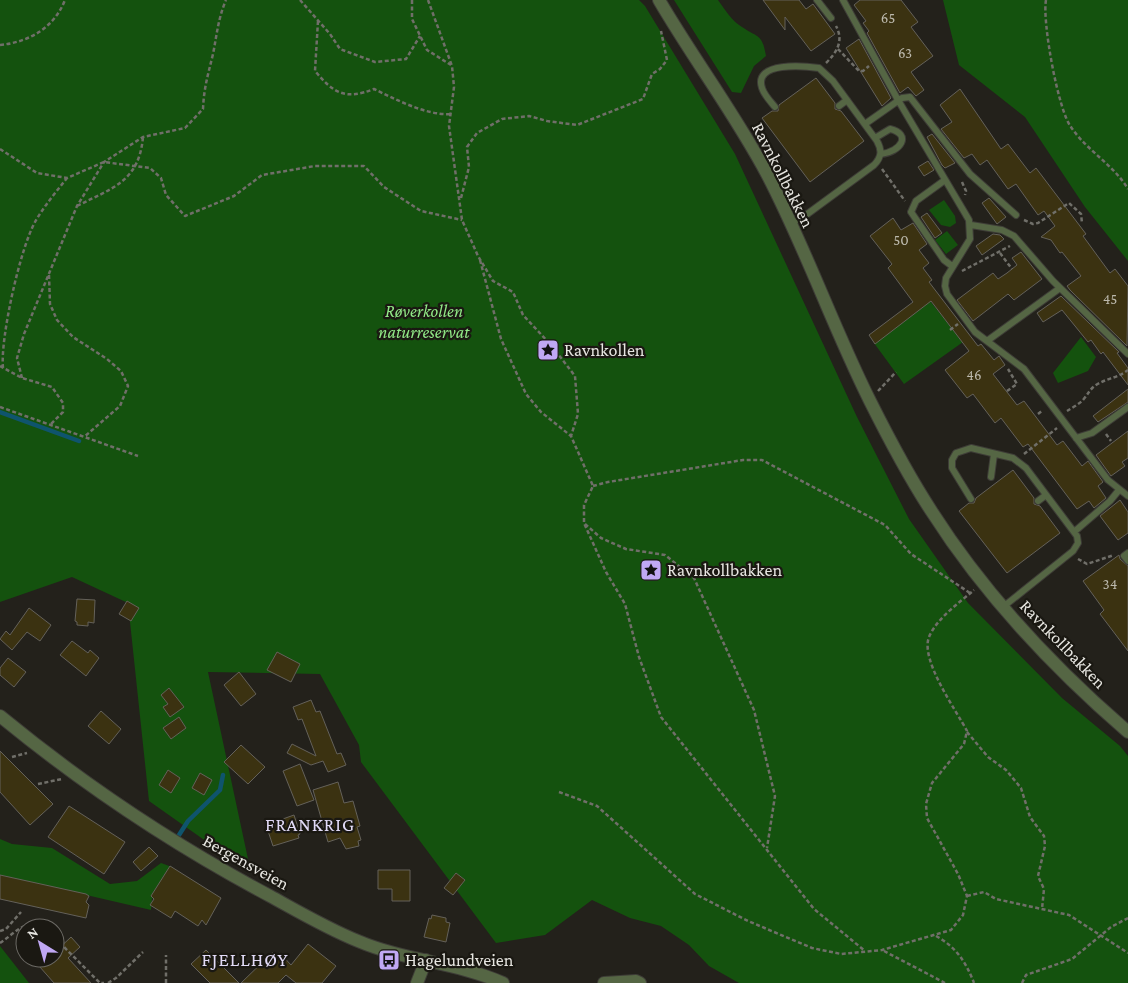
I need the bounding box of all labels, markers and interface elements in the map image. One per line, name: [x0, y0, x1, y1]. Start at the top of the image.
house number: 65: [881, 10, 895, 26]
house number: 63: [898, 45, 912, 61]
street label: Ravnkollbakken: [748, 119, 818, 231]
house number: 50: [893, 232, 909, 248]
house number: 45: [1103, 291, 1117, 307]
park label: Røverkollen naturreservat: [378, 301, 470, 342]
place icon: Ravnkollen: [536, 338, 560, 362]
place label: Ravnkollen: [564, 340, 645, 360]
house number: 46: [966, 367, 982, 383]
place icon: Ravnkollbakken: [639, 558, 663, 582]
place label: Ravnkollbakken: [667, 560, 783, 580]
house number: 34: [1103, 576, 1117, 592]
street label: Ravnkollbakken: [1016, 596, 1110, 693]
district label: FRANKRIG: [265, 814, 355, 835]
street label: Bergensveien: [199, 830, 293, 894]
north arrow: [15, 918, 65, 968]
text: N: [24, 923, 41, 942]
bus stop icon: Hagelundveien: [377, 948, 401, 972]
district label: FJELLHØY: [201, 949, 289, 970]
place label: Hagelundveien: [405, 950, 514, 970]

